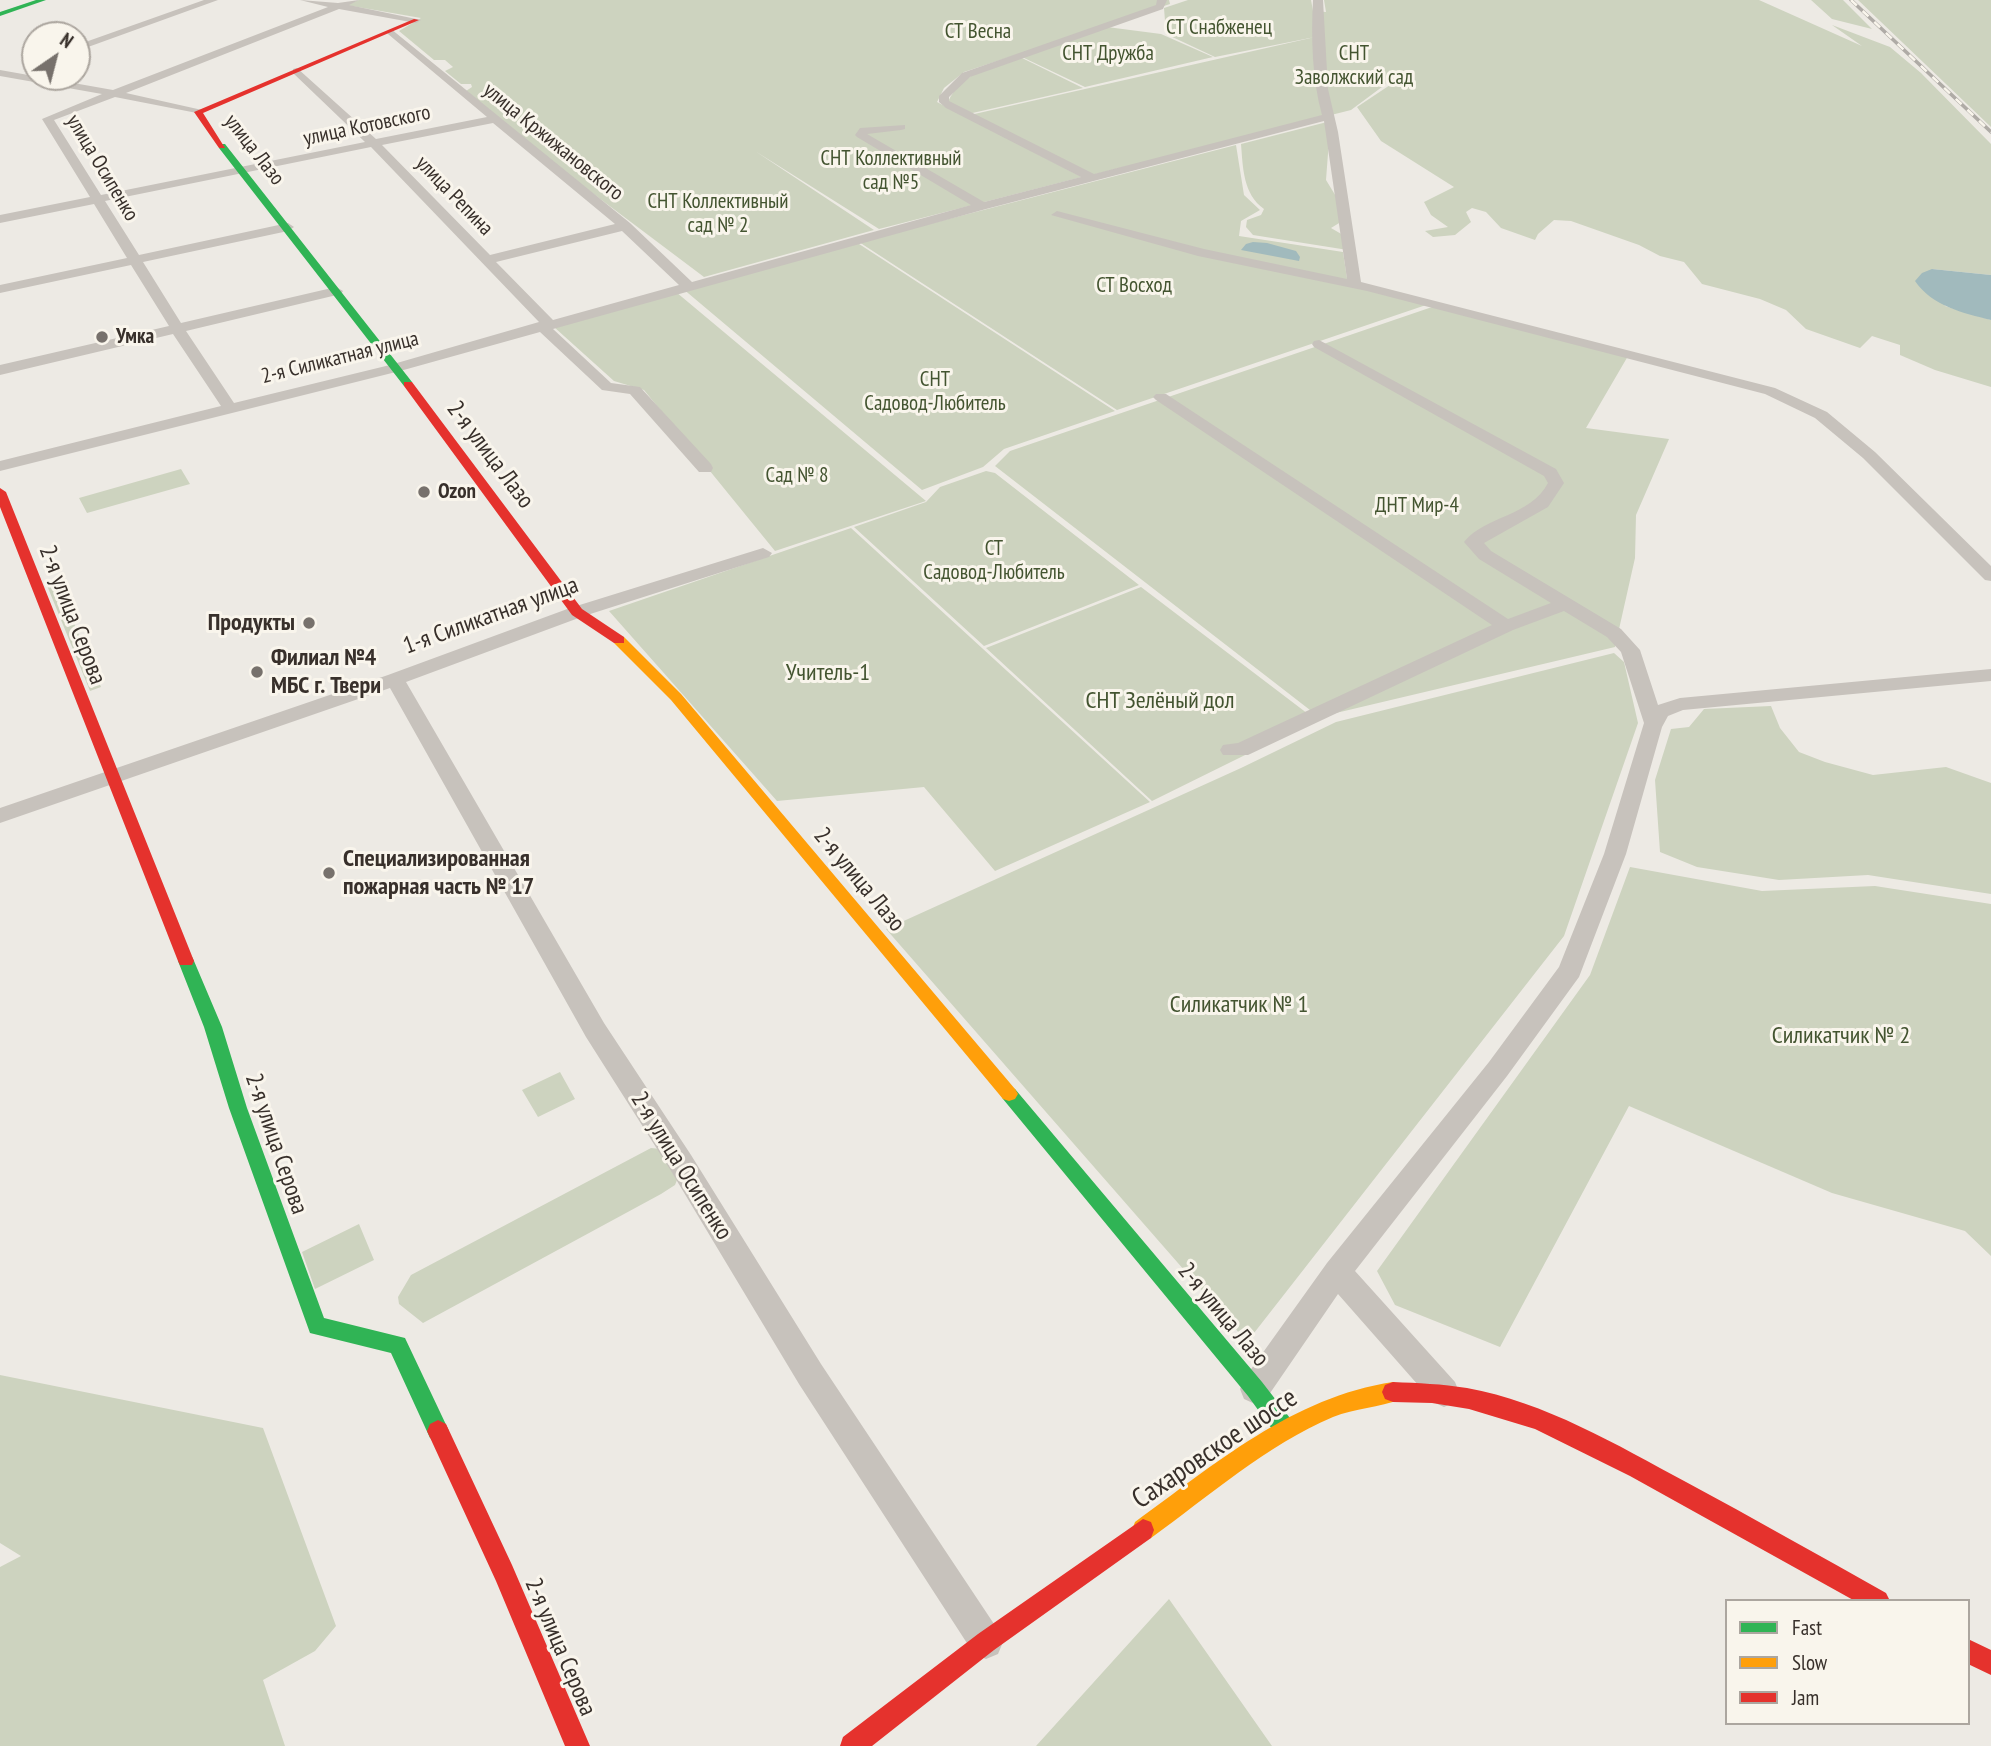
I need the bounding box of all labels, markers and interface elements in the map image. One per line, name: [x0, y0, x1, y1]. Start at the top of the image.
park label: СТ Снабженец: [1166, 15, 1272, 41]
park label: СТ Весна: [945, 19, 1011, 45]
north arrow: [21, 21, 91, 91]
text: N: [56, 28, 78, 53]
park label: СНТ Дружба: [1062, 41, 1154, 67]
park label: СНТ Заволжский сад: [1295, 41, 1413, 91]
street label: улица Кржижановского: [478, 78, 628, 206]
street label: улица Котовского: [301, 100, 433, 152]
street label: улица Осипенко: [60, 110, 144, 226]
street label: улица Лазо: [219, 110, 289, 190]
park label: СНТ Коллективный сад №5: [820, 146, 962, 196]
street label: улица Репина: [410, 151, 498, 241]
park label: СНТ Коллективный сад № 2: [647, 189, 789, 239]
park label: СТ Восход: [1096, 273, 1172, 299]
place label: Умка: [116, 324, 154, 350]
street label: 2-я Силикатная улица: [259, 326, 421, 390]
marker: Умка: [94, 329, 110, 345]
park label: СНТ Садовод-Любитель: [864, 367, 1006, 417]
street label: 2-я улица Лазо: [440, 396, 540, 514]
park label: Сад № 8: [766, 463, 828, 489]
place label: Ozon: [438, 479, 476, 505]
marker: Ozon: [416, 484, 432, 500]
park label: ДНТ Мир-4: [1375, 493, 1459, 519]
park label: СТ Садовод-Любитель: [923, 536, 1065, 586]
street label: 2-я улица Серова: [32, 541, 112, 689]
street label: 1-я Силикатная улица: [400, 571, 582, 661]
place label: Продукты: [208, 609, 295, 637]
marker: Продукты: [301, 615, 317, 631]
place label: Филиал №4 МБС г. Твери: [271, 644, 381, 700]
park label: Учитель-1: [786, 659, 870, 687]
marker: Филиал №4 МБС г. Твери: [249, 664, 265, 680]
park label: СНТ Зелёный дол: [1086, 687, 1234, 715]
street label: 2-я улица Лазо: [807, 822, 911, 938]
place label: Специализированная пожарная часть № 17: [343, 845, 534, 901]
marker: Специализированная пожарная часть № 17: [321, 865, 337, 881]
park label: Силикатчик № 1: [1170, 991, 1308, 1019]
park label: Силикатчик № 2: [1772, 1022, 1910, 1050]
street label: 2-я улица Серова: [238, 1070, 314, 1218]
street label: 2-я улица Осипенко: [624, 1087, 738, 1245]
street label: 2-я улица Лазо: [1171, 1257, 1275, 1373]
street label: Сахаровское шоссе: [1126, 1381, 1304, 1517]
street label: 2-я улица Серова: [518, 1574, 602, 1720]
legend: [1725, 1599, 1970, 1725]
text: Fast: [1792, 1614, 1822, 1641]
text: Slow: [1792, 1649, 1827, 1676]
text: Jam: [1792, 1684, 1819, 1711]

